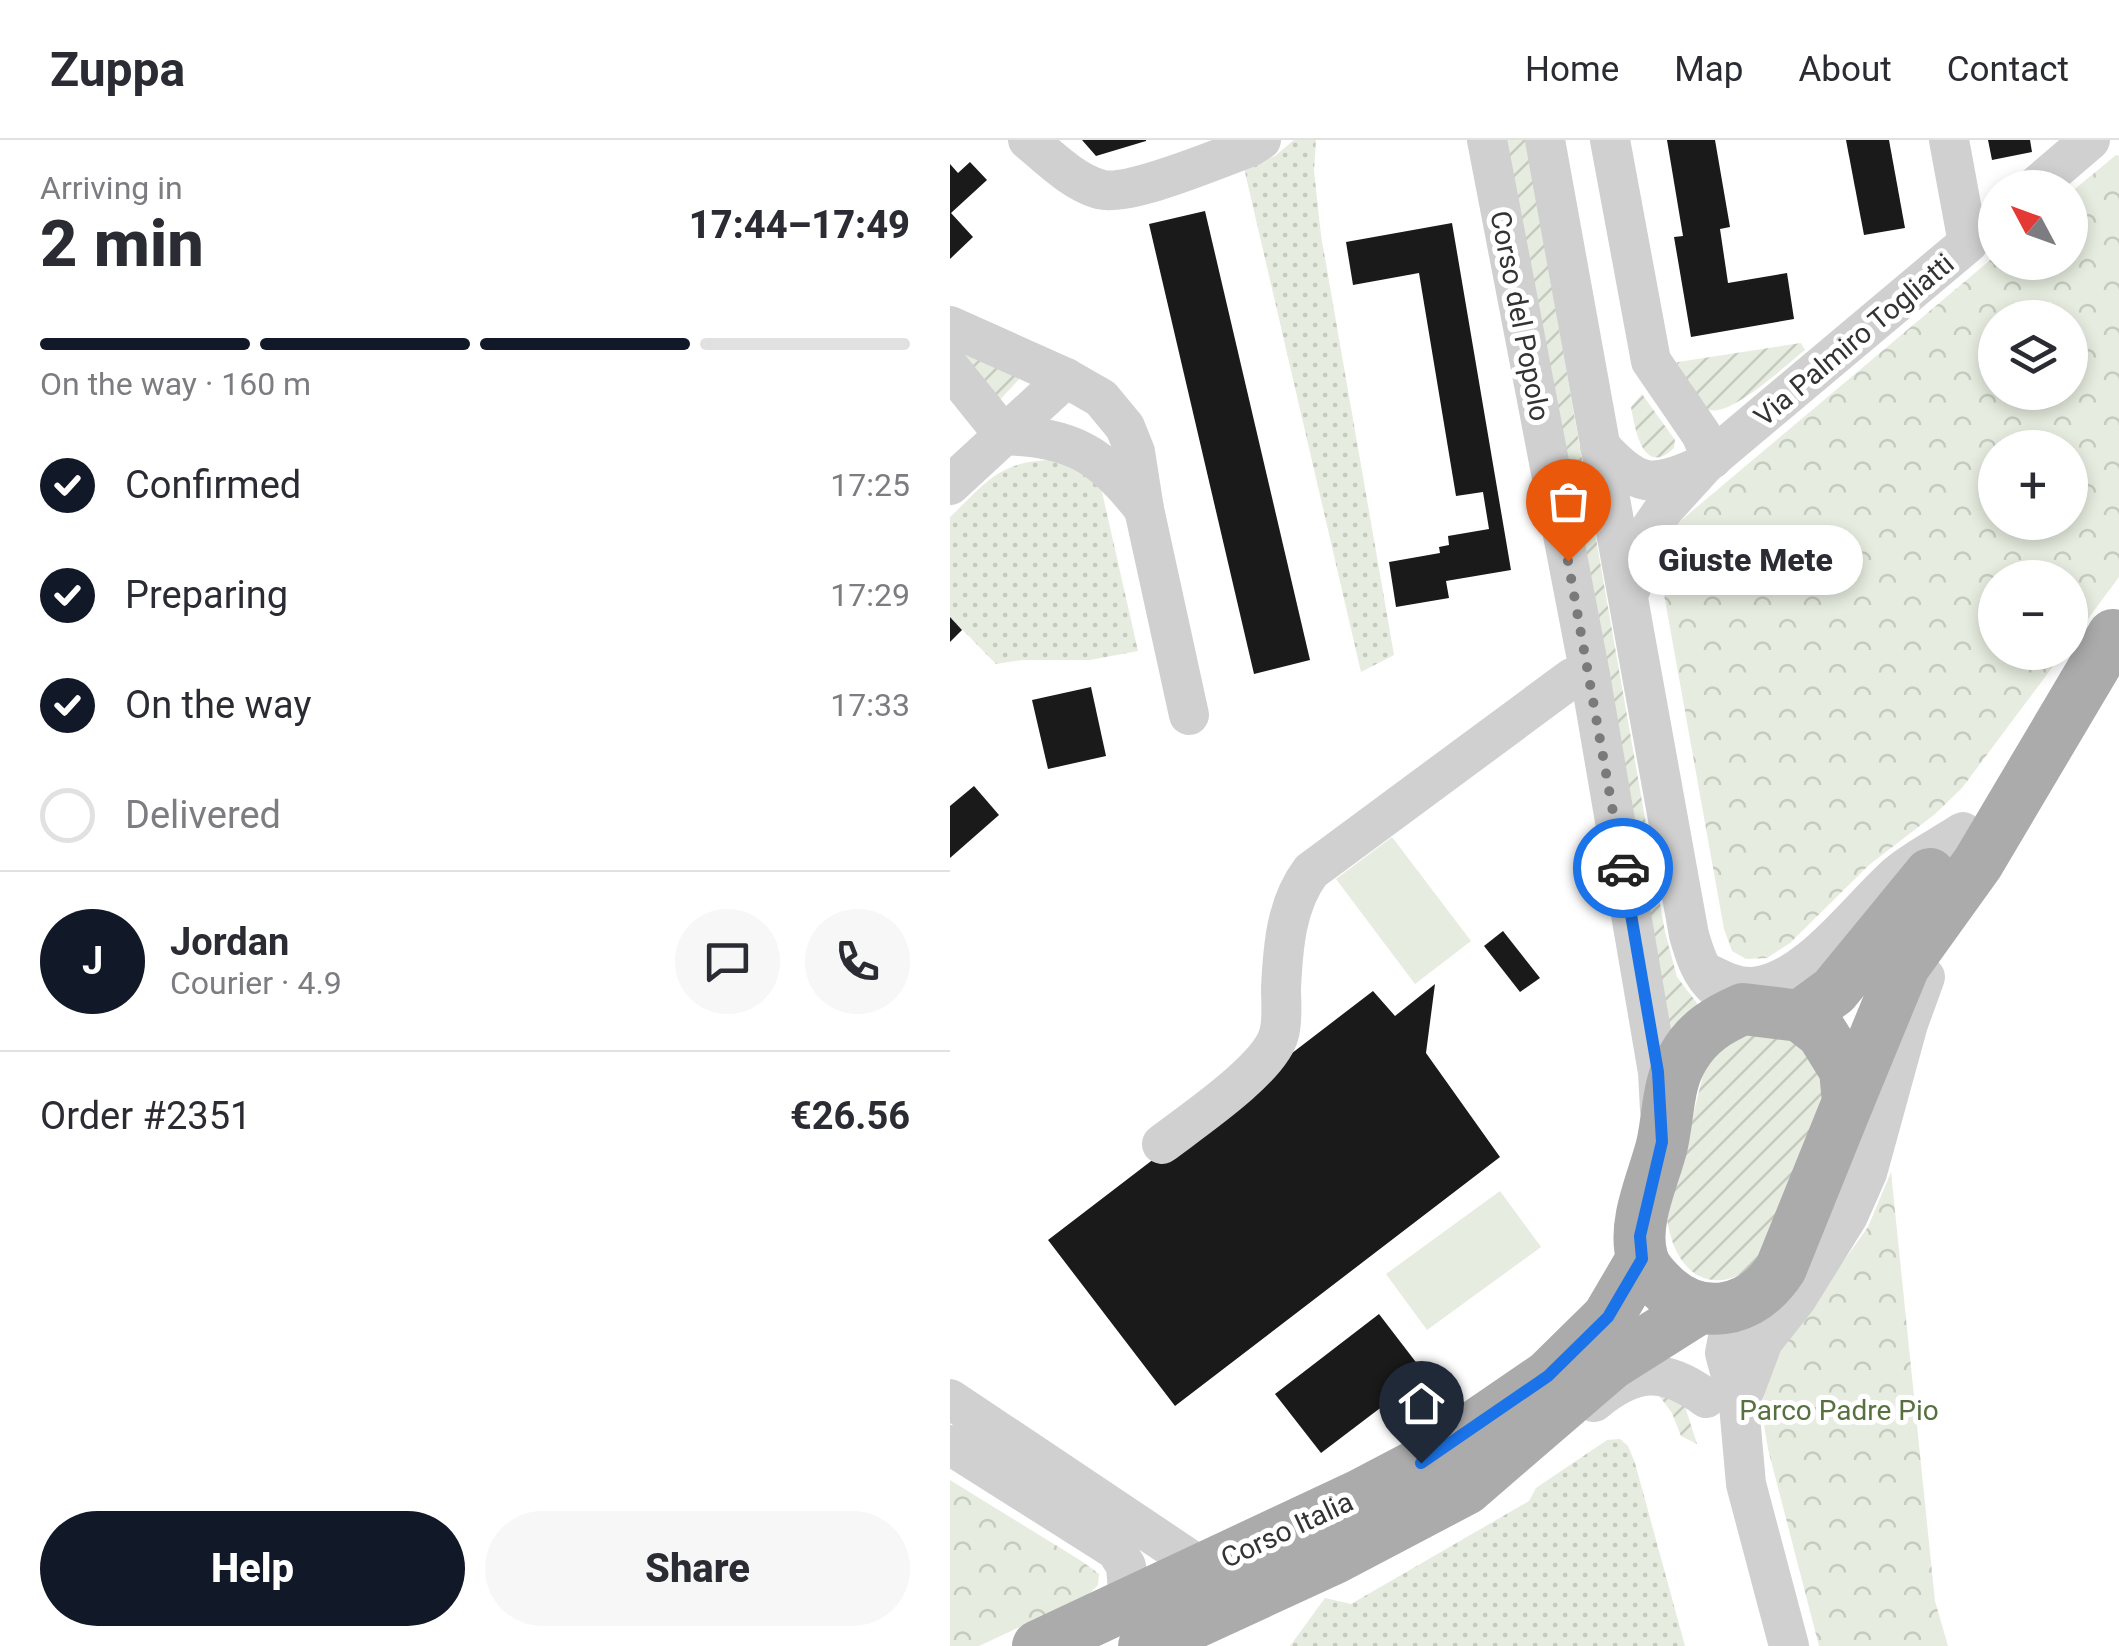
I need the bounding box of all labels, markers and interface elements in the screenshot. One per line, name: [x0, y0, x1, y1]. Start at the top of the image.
text: Zuppa: [50, 41, 185, 98]
text: Home: [1525, 49, 1619, 90]
text: Map: [1674, 49, 1743, 90]
text: About: [1798, 49, 1892, 90]
text: Contact: [1947, 49, 2069, 90]
text: Arriving in: [40, 169, 183, 207]
north arrow: [1978, 170, 2088, 280]
map controls: [1978, 170, 2088, 670]
text: 17:44–17:49: [689, 203, 910, 247]
text: 2 min: [40, 206, 204, 282]
street label: Corso del Popolo: [1483, 208, 1557, 424]
street label: Via Palmiro Togliatti: [1748, 247, 1960, 433]
button: layers: [1978, 300, 2088, 410]
text: On the way · 160 m: [40, 365, 311, 403]
button: +: [1978, 430, 2088, 540]
icon: check: [40, 458, 95, 513]
pin: [1526, 459, 1611, 562]
text: Confirmed: [125, 463, 301, 507]
text: 17:25: [830, 466, 910, 504]
icon: bag: [1541, 474, 1596, 529]
callout: Giuste Mete: [1628, 526, 1863, 596]
text: Giuste Mete: [1658, 541, 1833, 579]
button: −: [1978, 560, 2088, 670]
icon: check: [40, 568, 95, 623]
text: Preparing: [125, 573, 288, 617]
text: 17:29: [830, 576, 910, 614]
icon: check: [40, 678, 95, 733]
text: On the way: [125, 683, 311, 727]
text: 17:33: [830, 686, 910, 724]
text: Delivered: [125, 793, 281, 837]
courier: [1573, 818, 1673, 918]
icon: car: [1596, 841, 1651, 896]
button: chat: [675, 909, 780, 1014]
button: phone: [805, 909, 910, 1014]
text: Jordan: [170, 920, 289, 964]
text: J: [82, 939, 103, 983]
text: Courier · 4.9: [170, 964, 342, 1002]
text: Order #2351: [40, 1094, 251, 1138]
text: €26.56: [790, 1094, 910, 1138]
pin: [1379, 1361, 1464, 1464]
icon: home: [1394, 1376, 1449, 1431]
park label: Parco Padre Pio: [1739, 1394, 1939, 1427]
street label: Corso Italia: [1216, 1485, 1358, 1575]
button: Help: [40, 1511, 465, 1626]
button: Share: [485, 1511, 910, 1626]

